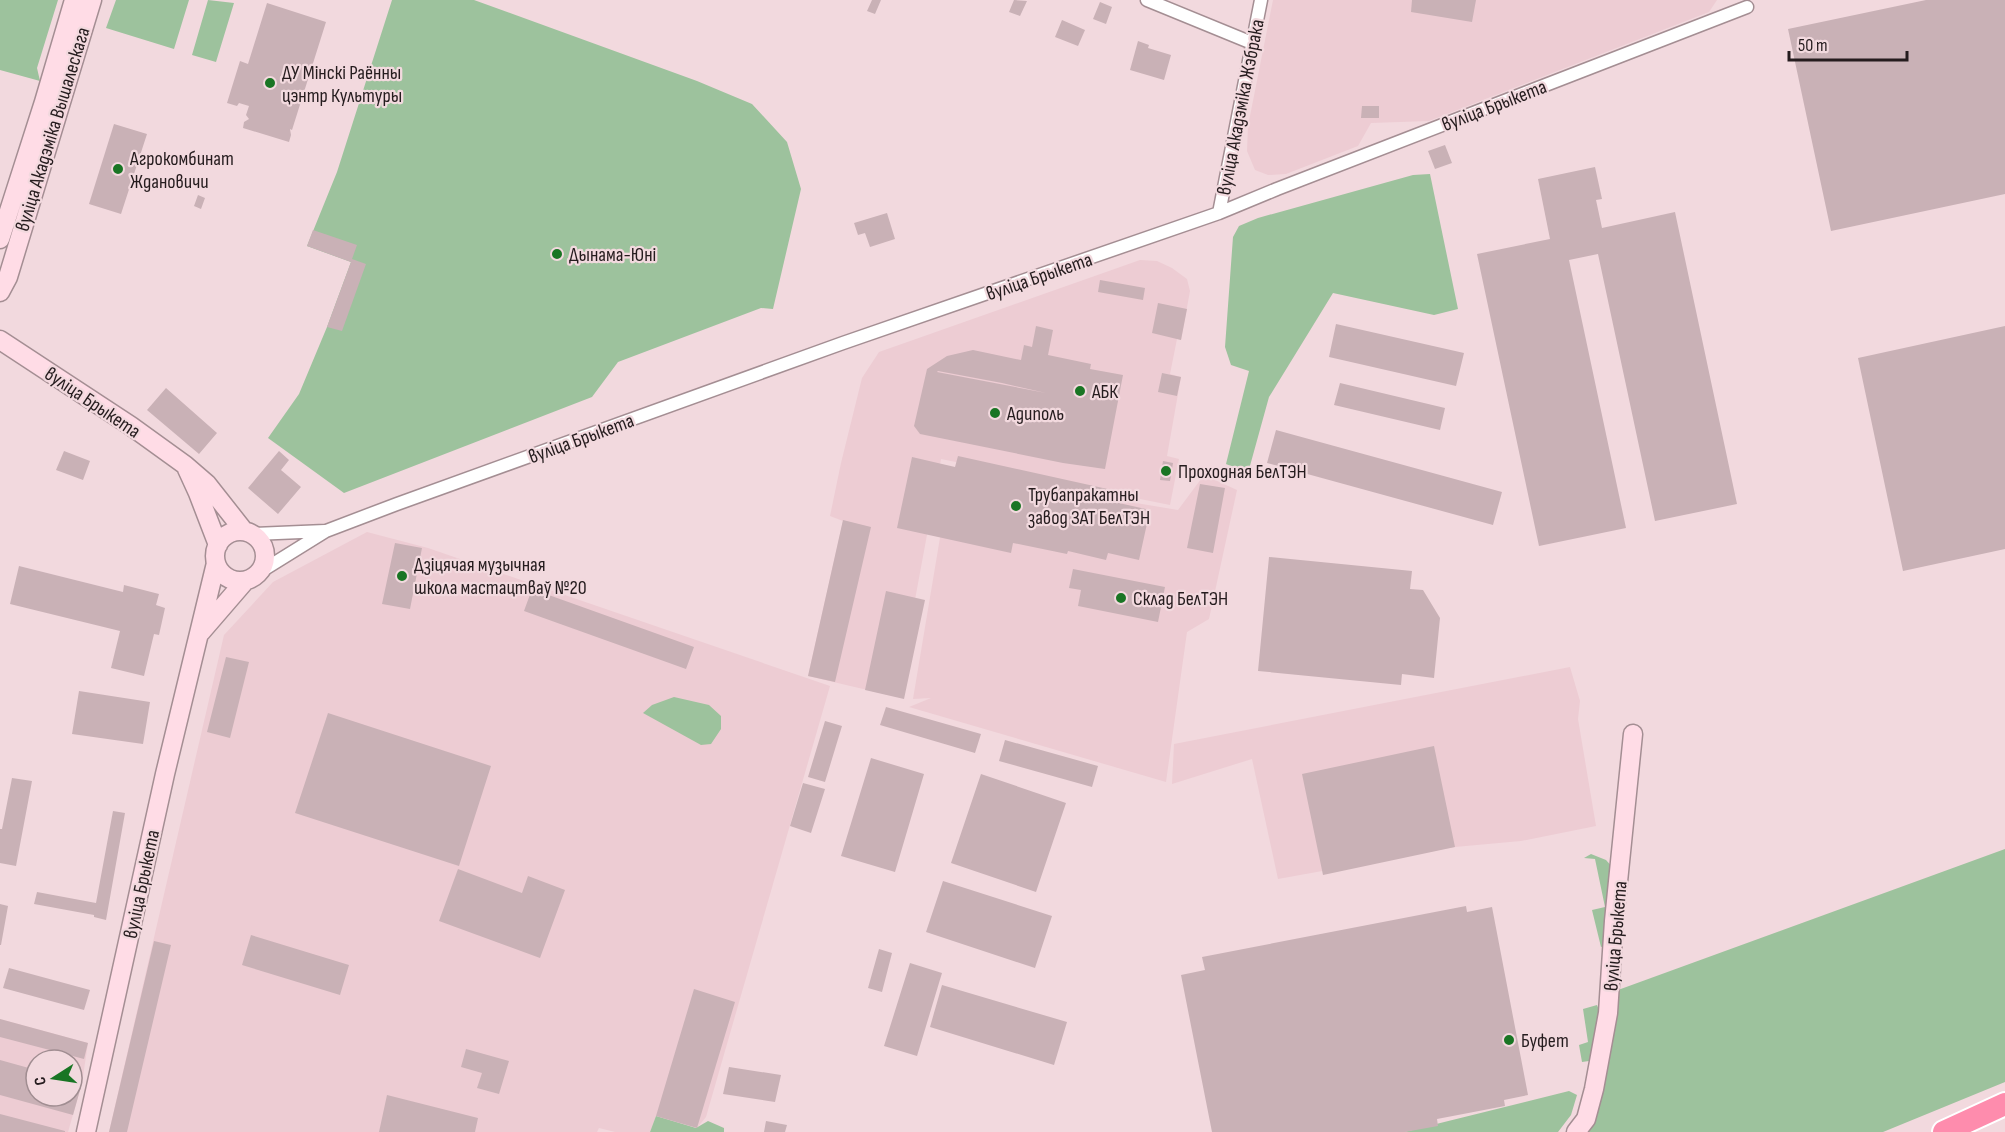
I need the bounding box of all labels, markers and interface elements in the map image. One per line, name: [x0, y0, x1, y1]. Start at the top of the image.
street label: вуліца Акадэміка Жэбрака: [1212, 17, 1270, 197]
street label: вуліца Акадэміка Вышалескага: [10, 24, 95, 234]
scale bar: [1789, 24, 1908, 62]
text: 50 m: [1798, 35, 1828, 56]
place label: ДУ Мінскі Раённы цэнтр Культуры: [282, 61, 402, 108]
street label: вуліца Брыкета: [1439, 75, 1550, 137]
marker: ДУ Мінскі Раённы цэнтр Культуры: [263, 76, 277, 90]
place label: Агрокомбинат Ждановичи: [129, 147, 234, 194]
marker: Агрокомбинат Ждановичи: [111, 162, 125, 176]
place label: Дынама-Юні: [569, 243, 656, 267]
marker: Дынама-Юні: [550, 247, 564, 261]
street label: вуліца Брыкета: [983, 248, 1095, 306]
street label: вуліца Брыкета: [40, 362, 145, 444]
place label: АБК: [1091, 380, 1118, 404]
marker: АБК: [1073, 384, 1087, 398]
place label: Адиполь: [1006, 402, 1064, 426]
marker: Адиполь: [988, 406, 1002, 420]
street label: вуліца Брыкета: [525, 409, 637, 469]
place label: Проходная БелТЭН: [1178, 460, 1307, 484]
marker: Проходная БелТЭН: [1159, 464, 1173, 478]
place label: Трубапракатны завод ЗАТ БелТЭН: [1028, 483, 1150, 530]
marker: Трубапракатны завод ЗАТ БелТЭН: [1009, 499, 1023, 513]
place label: Дзіцячая музычная школа мастацтваў №20: [414, 553, 587, 600]
marker: Дзіцячая музычная школа мастацтваў №20: [395, 569, 409, 583]
place label: Склад БелТЭН: [1133, 587, 1228, 611]
marker: Склад БелТЭН: [1114, 591, 1128, 605]
street label: вуліца Брыкета: [119, 828, 165, 941]
street label: вуліца Брыкета: [1599, 880, 1633, 992]
place label: Буфет: [1521, 1029, 1569, 1053]
marker: Буфет: [1502, 1033, 1516, 1047]
north arrow: [24, 1048, 84, 1108]
text: С: [31, 1075, 51, 1087]

